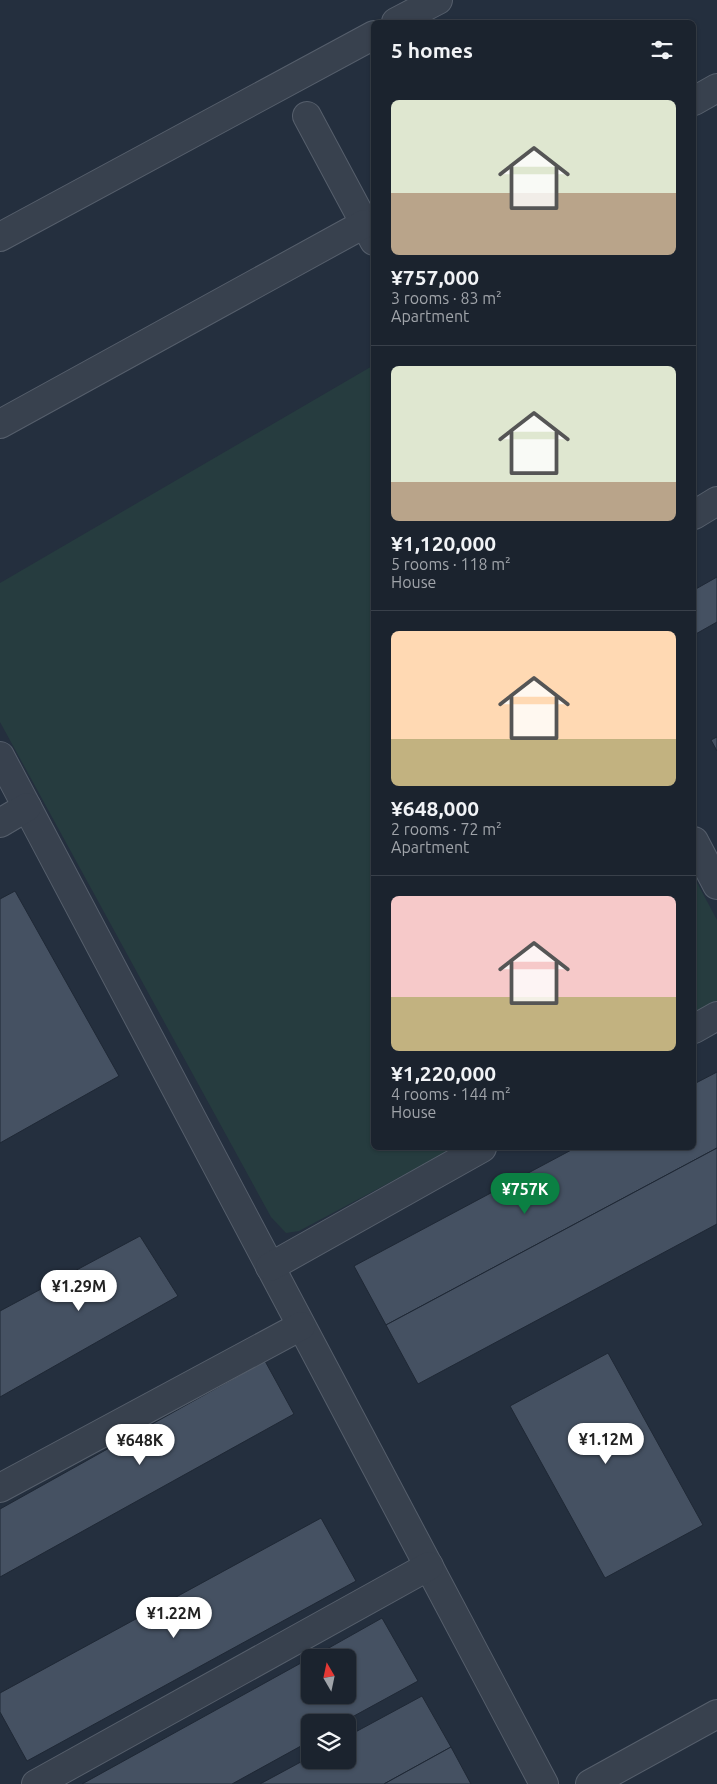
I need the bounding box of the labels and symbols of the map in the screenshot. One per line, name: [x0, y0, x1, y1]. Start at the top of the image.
pin: ¥757K: [490, 1172, 560, 1215]
pin: ¥1.29M: [38, 1270, 120, 1312]
pin: ¥1.12M: [565, 1422, 647, 1465]
pin: ¥648K: [105, 1424, 175, 1466]
pin: ¥1.22M: [133, 1596, 215, 1639]
north arrow: [301, 1649, 356, 1704]

